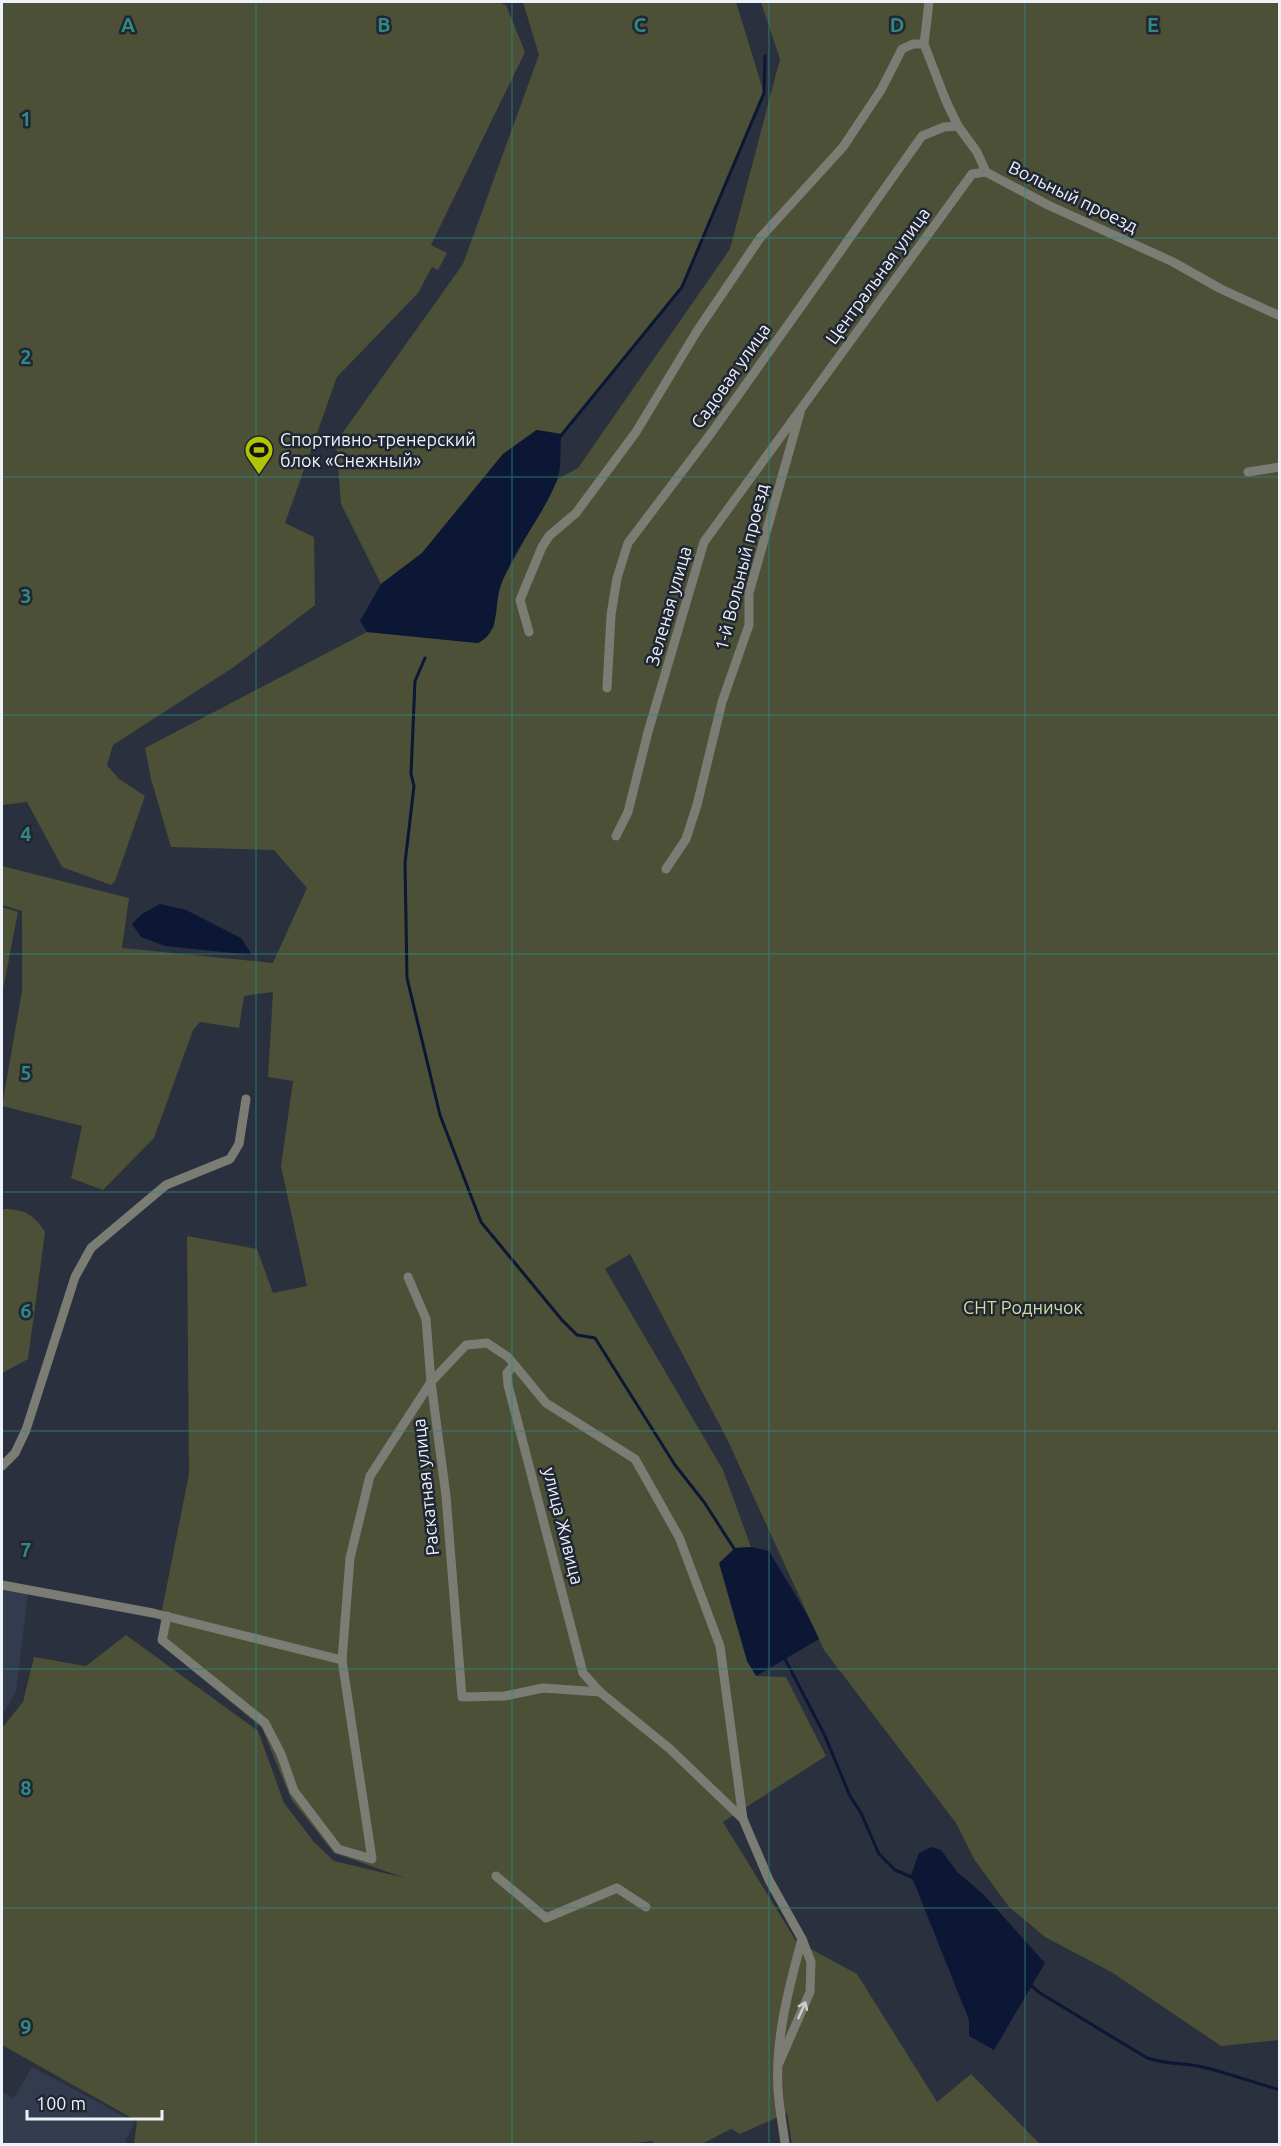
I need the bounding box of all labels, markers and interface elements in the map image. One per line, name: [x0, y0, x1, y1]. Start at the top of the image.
text: A: [121, 13, 135, 36]
text: B: [377, 13, 391, 36]
text: C: [634, 13, 647, 36]
text: D: [890, 13, 904, 36]
text: E: [1147, 13, 1159, 36]
text: 1: [20, 107, 32, 130]
street label: Вольный проезд: [1006, 156, 1142, 236]
street label: Центральная улица: [821, 203, 933, 347]
street label: Садовая улица: [687, 319, 774, 432]
text: 2: [20, 345, 32, 368]
place label: Спортивно-тренерский блок «Снежный»: [280, 429, 476, 470]
sports icon: Спортивно-тренерский блок «Снежный»: [243, 434, 275, 476]
street label: 1-й Вольный проезд: [711, 481, 772, 652]
street label: Зеленая улица: [641, 544, 695, 668]
text: 3: [20, 584, 32, 607]
text: 4: [20, 822, 32, 845]
text: 5: [20, 1061, 32, 1084]
park label: СНТ Родничок: [963, 1297, 1083, 1317]
text: 6: [20, 1299, 32, 1322]
street label: Раскатная улица: [408, 1418, 442, 1557]
street label: улица Живица: [540, 1465, 588, 1586]
text: 7: [20, 1538, 32, 1561]
text: 8: [20, 1776, 32, 1799]
one-way arrow: [797, 2001, 808, 2019]
text: 9: [20, 2015, 32, 2038]
scale bar: [27, 2083, 162, 2121]
text: 100 m: [36, 2093, 86, 2113]

